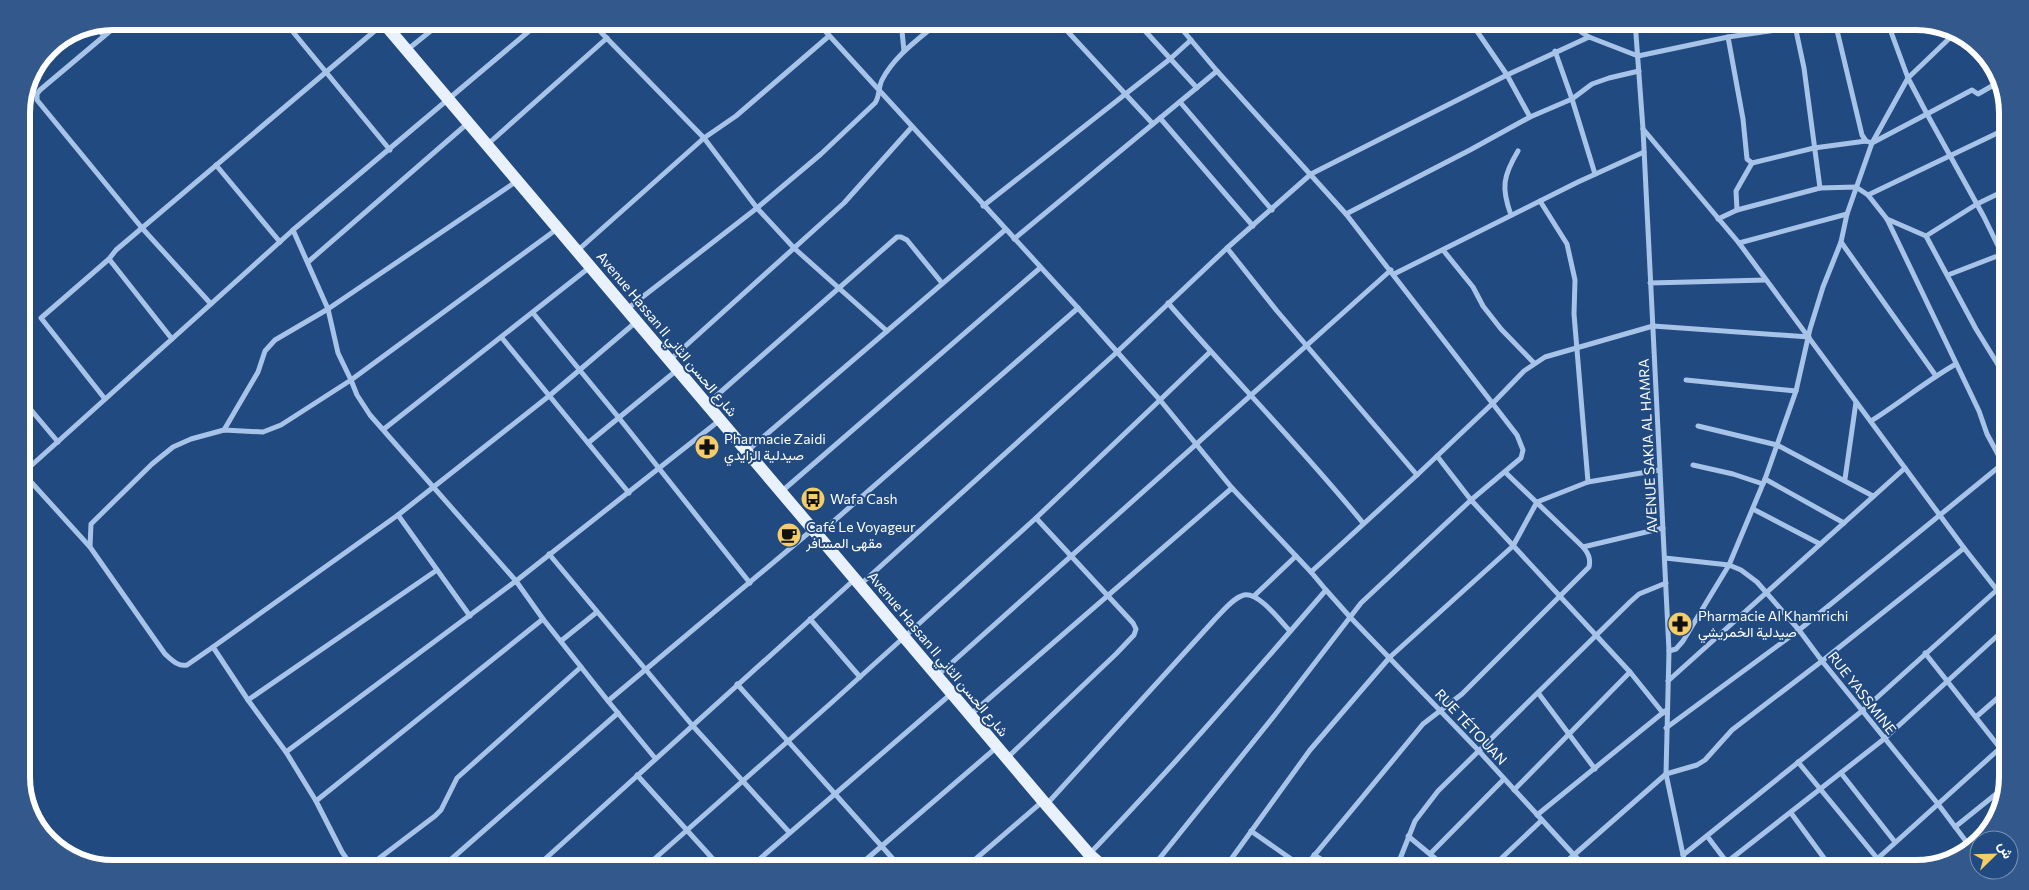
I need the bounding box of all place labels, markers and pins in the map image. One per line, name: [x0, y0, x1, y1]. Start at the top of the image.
place label: Pharmacie Zaidi صيدلية الزايدي: [724, 430, 826, 467]
pharmacy icon: Pharmacie Zaidi صيدلية الزايدي: [694, 434, 720, 460]
bus stop icon: Wafa Cash: [800, 486, 826, 512]
place label: Wafa Cash: [830, 490, 898, 507]
place label: Café Le Voyageur مقهى المسافر: [805, 518, 916, 552]
cafe icon: Café Le Voyageur مقهى المسافر: [776, 522, 802, 548]
place label: Pharmacie Al Khamrichi صيدلية الخمريشي: [1698, 607, 1848, 644]
pharmacy icon: Pharmacie Al Khamrichi صيدلية الخمريشي: [1667, 611, 1693, 637]

